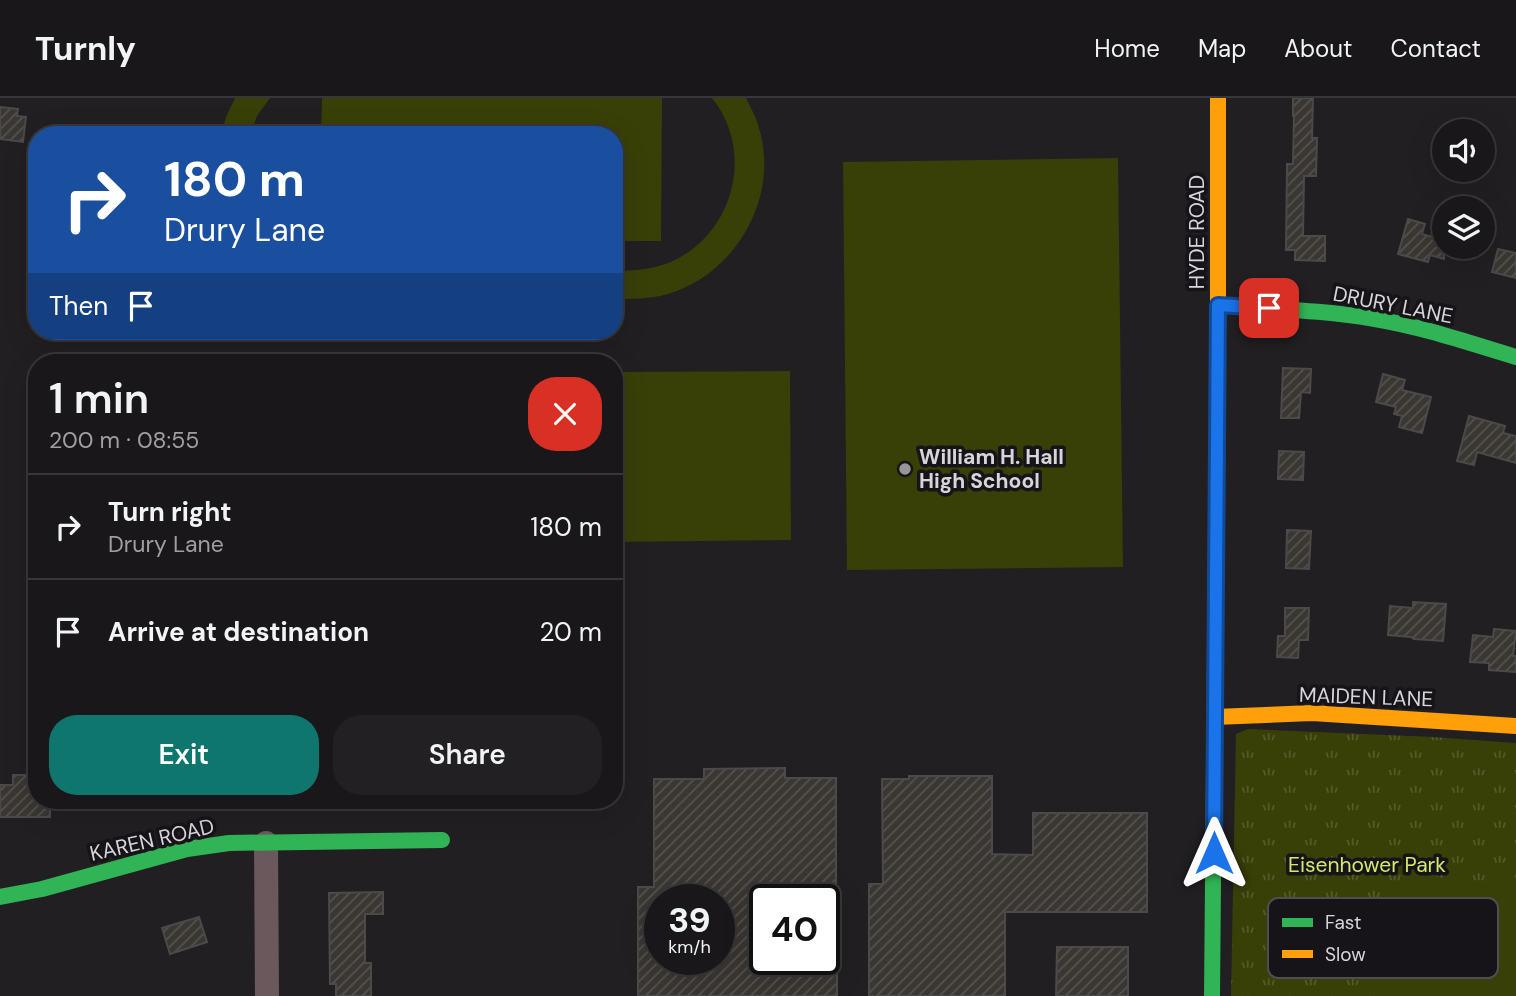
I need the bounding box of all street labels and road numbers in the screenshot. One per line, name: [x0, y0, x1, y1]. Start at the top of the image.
street label: HYDE ROAD: [1183, 175, 1211, 289]
street label: DRURY LANE: [1331, 280, 1455, 330]
street label: MAIDEN LANE: [1298, 681, 1434, 713]
street label: KAREN ROAD: [87, 812, 217, 868]

